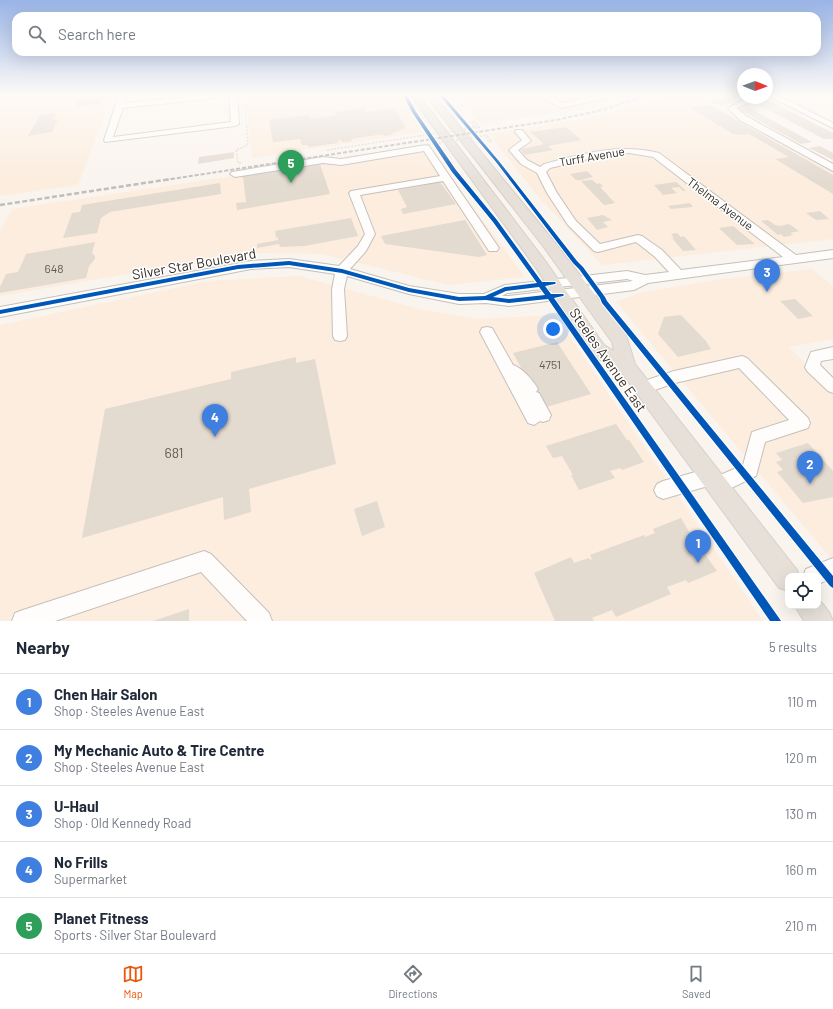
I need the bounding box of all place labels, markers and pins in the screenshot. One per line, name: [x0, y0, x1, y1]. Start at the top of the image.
pin: 5: [278, 150, 304, 183]
pin: 3: [754, 259, 780, 292]
pin: 4: [202, 404, 228, 437]
pin: 2: [797, 451, 823, 484]
pin: 1: [685, 530, 711, 563]

